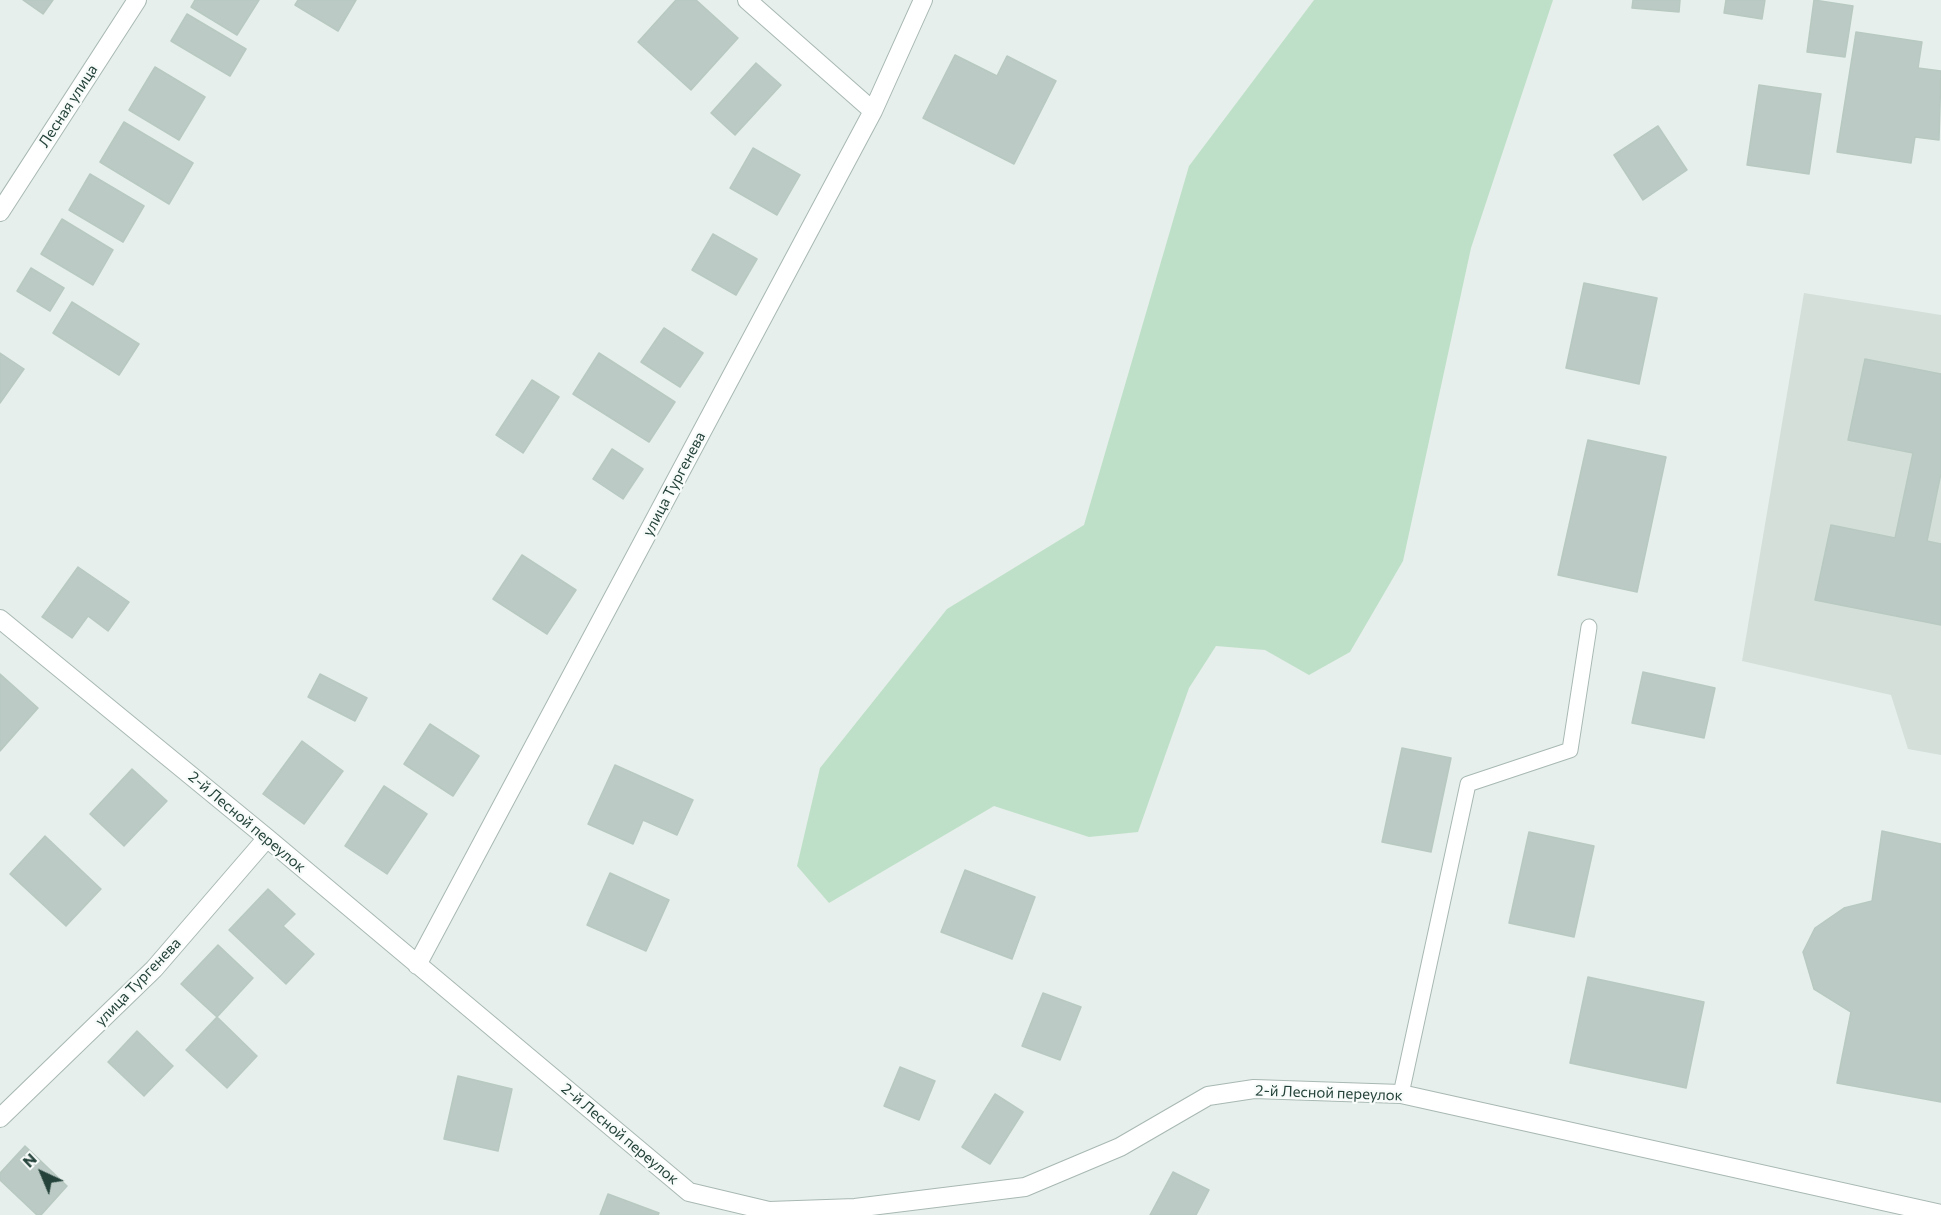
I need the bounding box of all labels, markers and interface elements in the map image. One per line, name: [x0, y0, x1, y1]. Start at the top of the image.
street label: Лесная улица: [35, 61, 101, 151]
street label: улица Тургенева: [639, 429, 709, 539]
street label: 2-й Лесной переулок: [185, 768, 309, 876]
street label: улица Тургенева: [91, 934, 185, 1030]
street label: 2-й Лесной переулок: [558, 1080, 682, 1188]
street label: 2-й Лесной переулок: [1255, 1081, 1403, 1105]
north arrow: [12, 1143, 72, 1203]
text: N: [18, 1149, 40, 1171]

